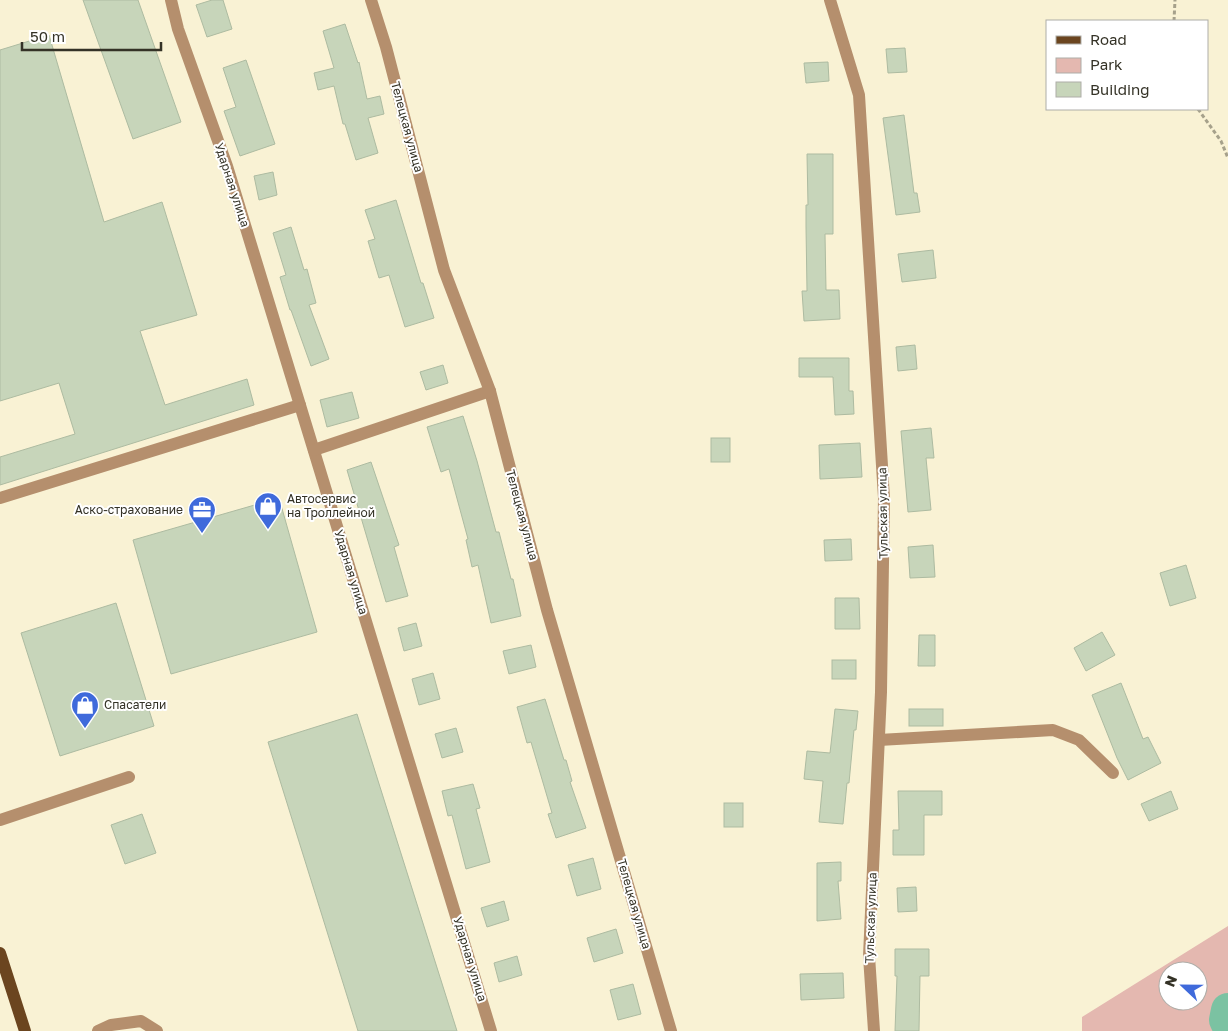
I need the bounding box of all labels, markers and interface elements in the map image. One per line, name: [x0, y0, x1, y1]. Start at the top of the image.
scale bar: [22, 20, 161, 52]
legend: [1046, 20, 1208, 110]
text: 50 m: [30, 27, 65, 45]
text: Road: [1090, 30, 1127, 48]
text: Park: [1090, 55, 1123, 73]
street label: Телецкая улица: [388, 80, 427, 174]
text: Building: [1090, 80, 1150, 98]
street label: Ударная улица: [212, 141, 253, 229]
street label: Тульская улица: [874, 467, 891, 559]
street label: Телецкая улица: [503, 468, 542, 562]
shop icon: Автосервис на Троллейной: [253, 491, 283, 530]
place label: Автосервис на Троллейной: [287, 491, 375, 520]
office icon: Аско-страхование: [187, 495, 217, 534]
place label: Аско-страхование: [75, 502, 183, 517]
street label: Ударная улица: [331, 528, 371, 616]
shop icon: Спасатели: [70, 690, 100, 729]
place label: Спасатели: [104, 697, 166, 712]
street label: Телецкая улица: [614, 857, 655, 951]
street label: Тульская улица: [861, 872, 880, 964]
street label: Ударная улица: [450, 915, 490, 1003]
north arrow: [1158, 961, 1208, 1011]
text: N: [1161, 973, 1180, 989]

